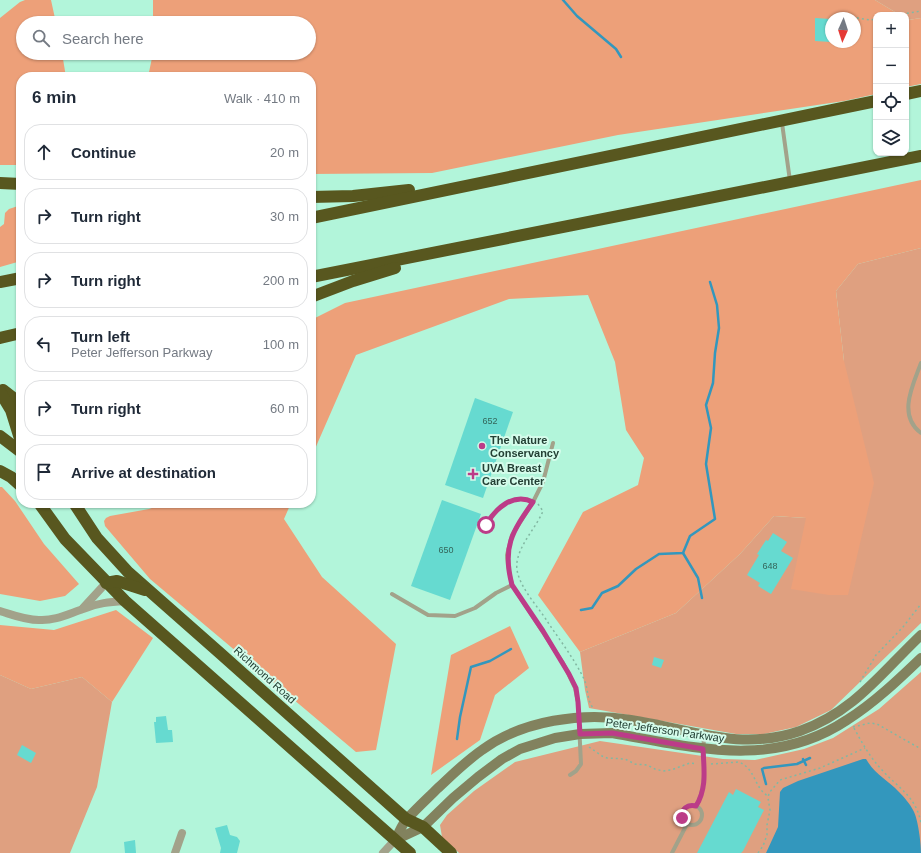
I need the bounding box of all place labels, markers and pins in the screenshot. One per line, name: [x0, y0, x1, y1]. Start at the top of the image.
place label: The Nature Conservancy: [490, 434, 560, 459]
marker: The Nature Conservancy: [477, 441, 487, 451]
place label: UVA Breast Care Center: [482, 462, 545, 487]
marker: UVA Breast Care Center: [467, 468, 479, 480]

